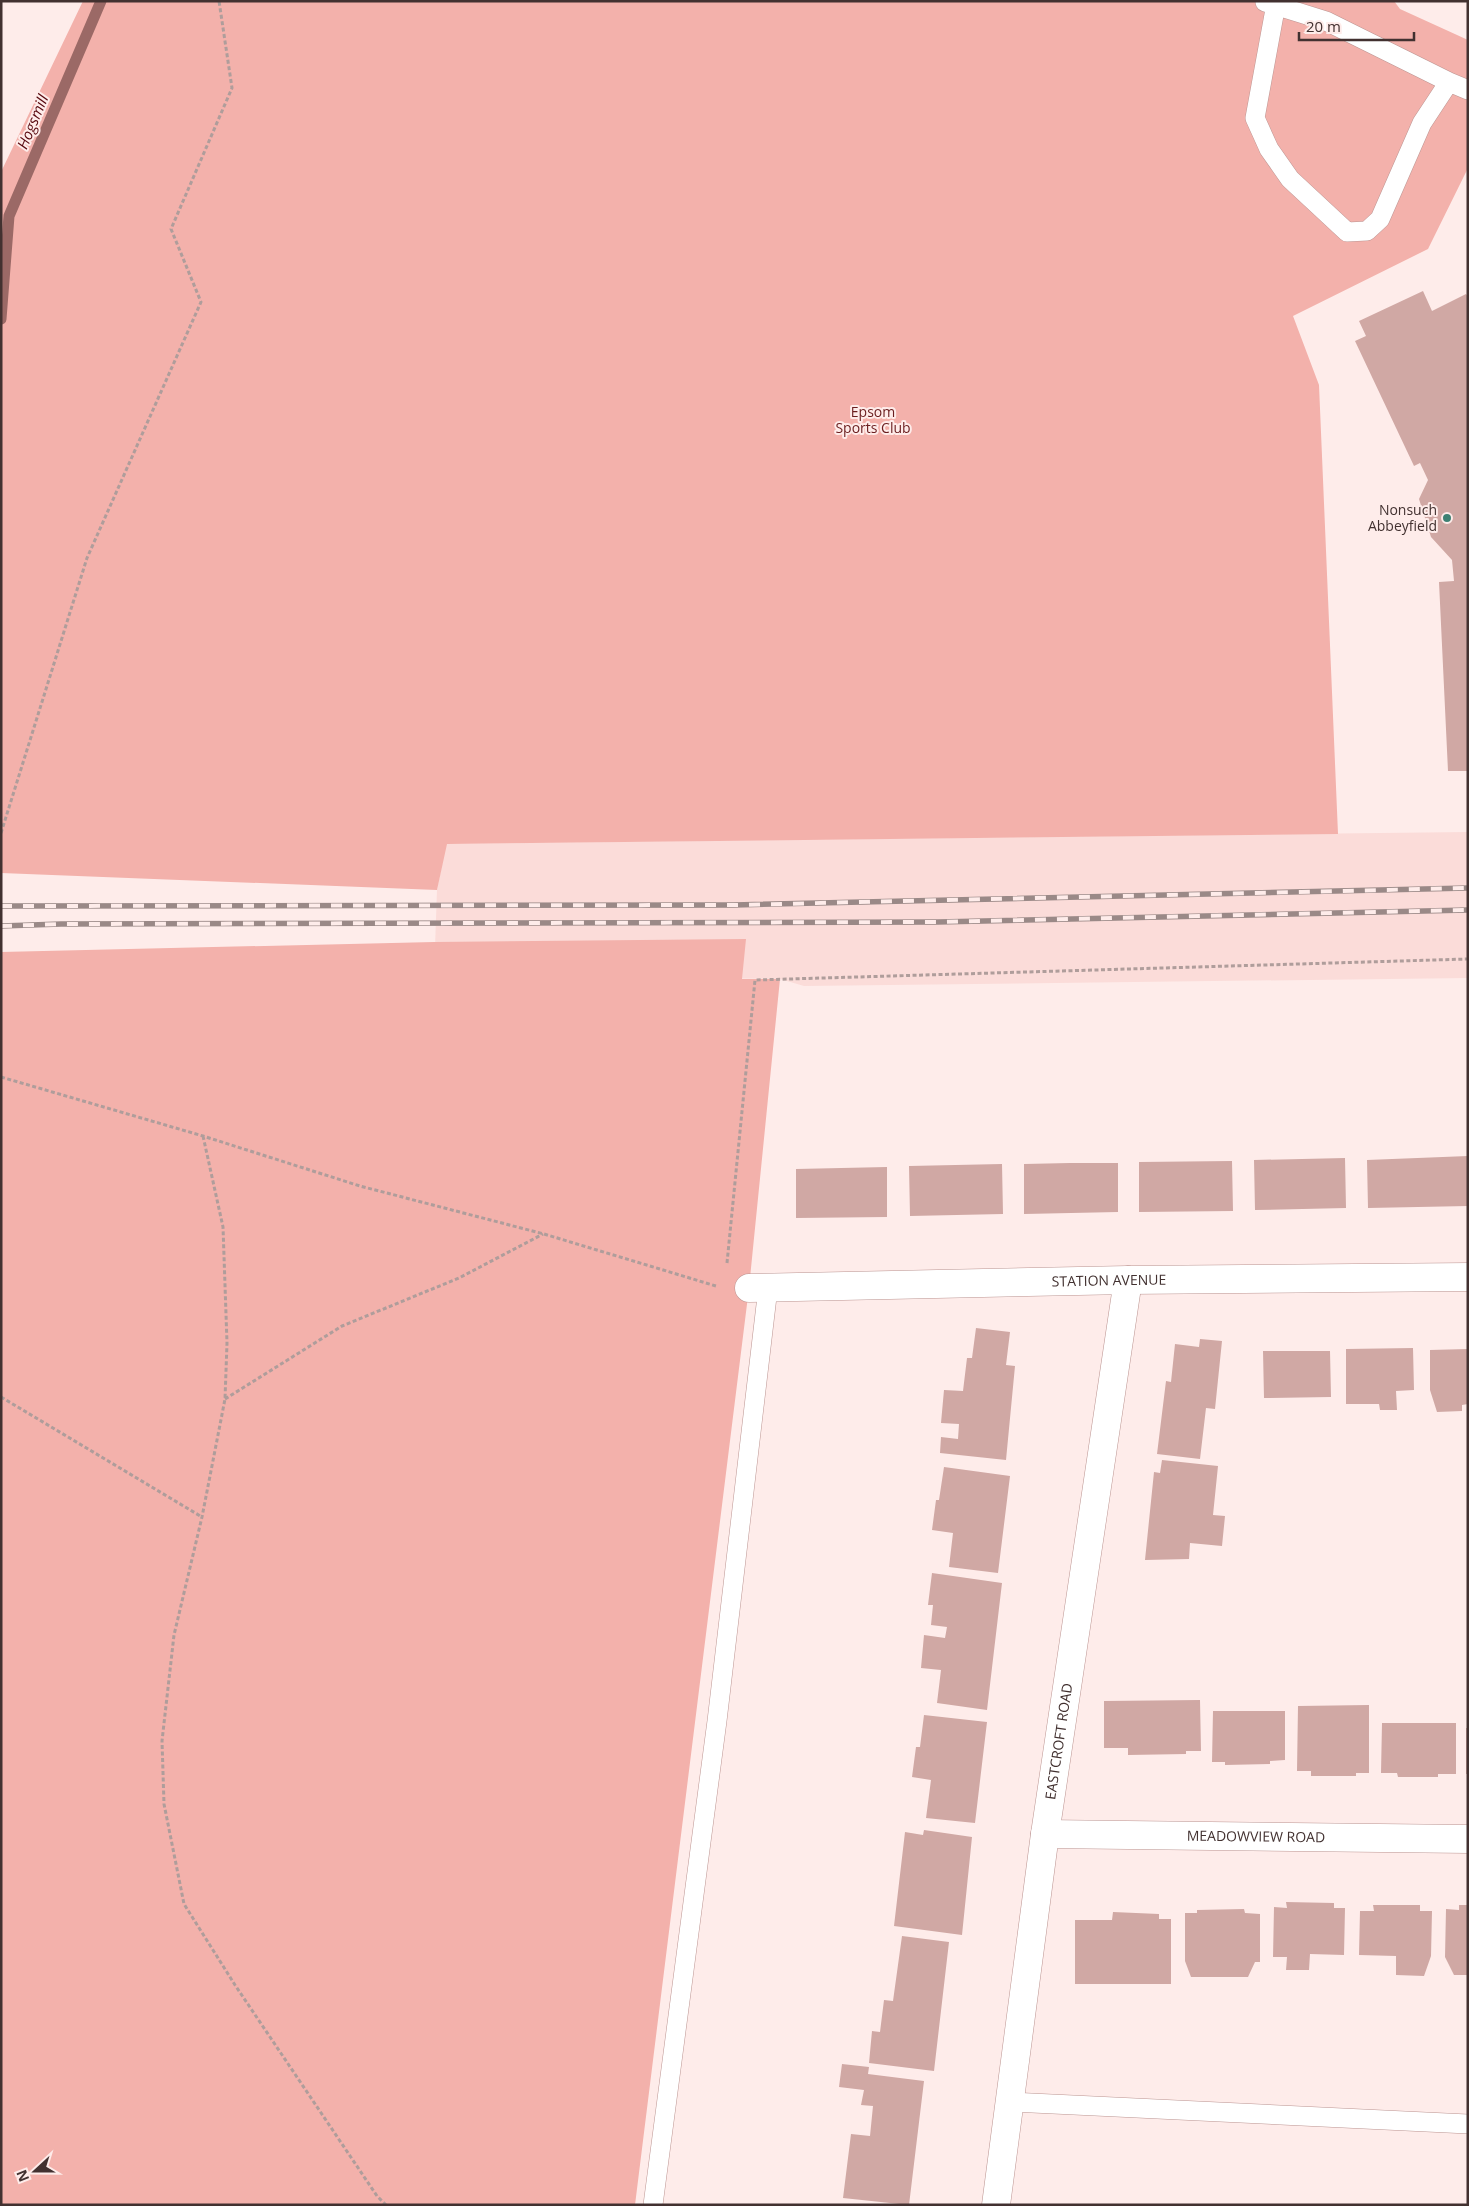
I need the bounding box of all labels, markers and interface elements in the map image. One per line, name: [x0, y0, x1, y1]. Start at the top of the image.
scale bar: [1299, 10, 1414, 42]
text: 20 m: [1306, 16, 1341, 36]
water label: Hogsmill: [12, 90, 53, 152]
park label: Epsom Sports Club: [835, 402, 911, 437]
place label: Nonsuch Abbeyfield: [1368, 500, 1437, 535]
marker: Nonsuch Abbeyfield: [1441, 512, 1453, 524]
street label: STATION AVENUE: [1051, 1270, 1166, 1291]
street label: EASTCROFT ROAD: [1040, 1682, 1077, 1801]
street label: MEADOWVIEW ROAD: [1187, 1826, 1325, 1846]
north arrow: [10, 2146, 60, 2196]
text: N: [11, 2167, 33, 2185]

